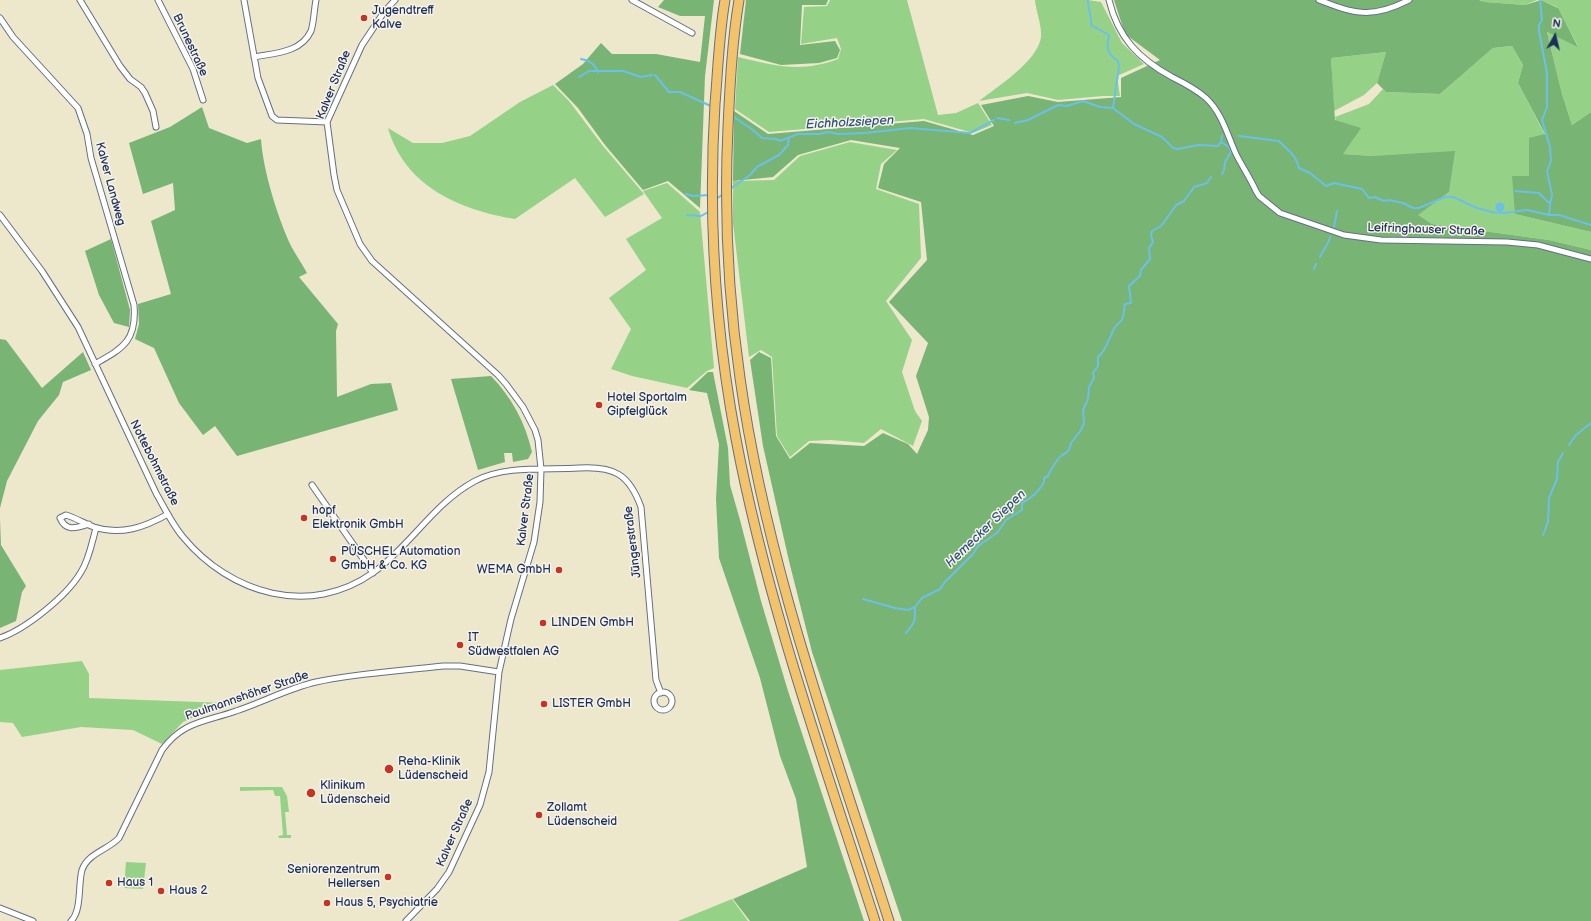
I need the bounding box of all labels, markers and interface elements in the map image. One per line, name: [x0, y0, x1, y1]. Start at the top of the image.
place label: Jugendtreff Kalve: [372, 4, 434, 32]
street label: Brunestraße: [169, 11, 211, 79]
marker: Jugendtreff Kalve: [359, 13, 369, 23]
north arrow: [1535, 16, 1575, 56]
text: N: [1552, 17, 1562, 31]
street label: Kalver Straße: [314, 48, 354, 122]
water label: Eichholzsiepen: [805, 113, 895, 133]
street label: Kalver Landweg: [92, 141, 128, 227]
street label: Leifringhauser Straße: [1367, 221, 1485, 239]
place label: Hotel Sportalm Gipfelglück: [607, 391, 687, 419]
marker: Hotel Sportalm Gipfelglück: [594, 400, 604, 410]
street label: Nottebohmstraße: [126, 418, 182, 508]
street label: Kalver Straße: [514, 473, 538, 547]
water label: Hemecker Siepen: [943, 487, 1029, 571]
place label: hopf Elektronik GmbH: [312, 504, 404, 532]
street label: Jüngerstraße: [621, 505, 645, 579]
marker: hopf Elektronik GmbH: [299, 513, 309, 523]
place label: PÜSCHEL Automation GmbH & Co. KG: [341, 545, 460, 573]
marker: PÜSCHEL Automation GmbH & Co. KG: [328, 554, 338, 564]
place label: WEMA GmbH: [477, 563, 551, 577]
marker: WEMA GmbH: [554, 565, 564, 575]
place label: LINDEN GmbH: [551, 616, 634, 630]
marker: LINDEN GmbH: [538, 618, 548, 628]
place label: IT Südwestfalen AG: [468, 631, 559, 659]
marker: IT Südwestfalen AG: [455, 640, 465, 650]
street label: Paulmannshöher Straße: [183, 668, 311, 724]
place label: LISTER GmbH: [552, 697, 631, 711]
marker: LISTER GmbH: [539, 699, 549, 709]
place label: Reha-Klinik Lüdenscheid: [398, 755, 468, 783]
marker: Reha-Klinik Lüdenscheid: [383, 763, 395, 775]
place label: Klinikum Lüdenscheid: [320, 779, 390, 807]
marker: Klinikum Lüdenscheid: [305, 787, 317, 799]
street label: Kalver Straße: [434, 797, 476, 869]
place label: Zollamt Lüdenscheid: [547, 801, 617, 829]
marker: Zollamt Lüdenscheid: [534, 810, 544, 820]
place label: Seniorenzentrum Hellersen: [287, 863, 380, 891]
marker: Seniorenzentrum Hellersen: [383, 872, 393, 882]
place label: Haus 1: [117, 876, 153, 890]
marker: Haus 1: [104, 878, 114, 888]
place label: Haus 2: [169, 884, 208, 898]
marker: Haus 2: [156, 886, 166, 896]
place label: Haus 5, Psychiatrie: [335, 896, 438, 910]
marker: Haus 5, Psychiatrie: [322, 898, 332, 908]

